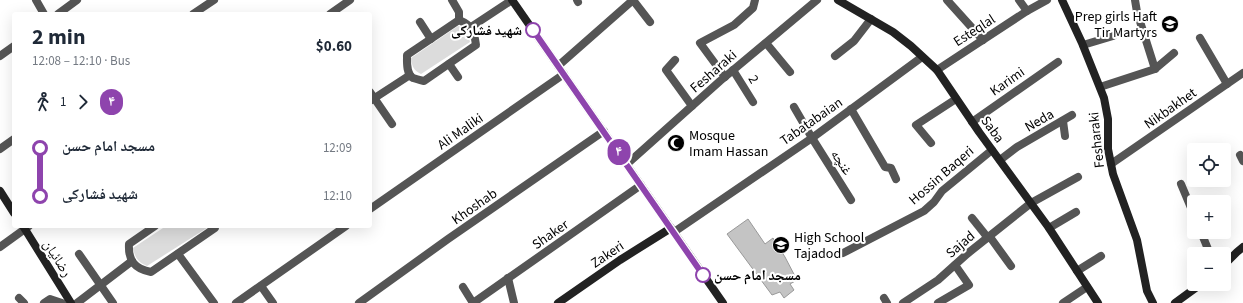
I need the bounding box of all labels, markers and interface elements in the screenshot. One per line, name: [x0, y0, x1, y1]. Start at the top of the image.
place label: Prep girls Haft Tir Martyrs: [1075, 7, 1158, 43]
street label: Esteqlal: [950, 10, 1000, 52]
school or university icon: Prep girls Haft Tir Martyrs: [1160, 14, 1180, 34]
text: 2 min: [32, 21, 86, 53]
place label: شهید فشارکی: [451, 21, 522, 41]
marker: شهید فشارکی: [525, 22, 541, 38]
text: $0.60: [316, 36, 352, 57]
street label: Fesharaki: [686, 46, 741, 98]
text: 12:08 – 12:10 · Bus: [32, 52, 130, 70]
street label: Karimi: [986, 63, 1029, 101]
street label: 2: [743, 71, 764, 88]
street label: Nikbakhet: [1140, 83, 1201, 134]
icon: walk: [32, 91, 54, 113]
icon: forward: [72, 91, 94, 113]
text: ۴: [108, 92, 115, 112]
text: 1: [60, 93, 66, 111]
street label: Tabatabaian: [776, 93, 847, 151]
street label: Neda: [1021, 104, 1058, 137]
street label: Ali Maliki: [434, 109, 488, 155]
street label: Fesharaki: [1084, 111, 1110, 169]
street label: Saba: [976, 112, 1009, 147]
place label: Mosque Imam Hassan: [689, 126, 768, 162]
mosque icon: Mosque Imam Hassan: [666, 133, 686, 153]
text: مسجد امام حسن: [62, 136, 155, 157]
text: 12:09: [323, 139, 352, 157]
line badge: ۴: [606, 139, 632, 165]
text: ۴: [616, 142, 622, 162]
street label: Hossin Baqeri: [905, 142, 979, 210]
map controls: [1187, 143, 1231, 291]
button: locate: [1187, 143, 1231, 187]
street label: غنچه: [825, 146, 857, 179]
text: شهید فشارکی: [62, 184, 138, 205]
street label: Khoshab: [448, 184, 502, 230]
text: 12:10: [323, 187, 352, 205]
button: +: [1187, 195, 1231, 239]
street label: Shaker: [528, 215, 573, 255]
street label: Sajad: [942, 227, 980, 263]
place label: High School Tajadod: [794, 228, 865, 264]
school or university icon: High School Tajadod: [771, 235, 791, 255]
street label: رضائیان: [38, 236, 76, 281]
street label: Zakeri: [587, 236, 628, 273]
button: −: [1187, 247, 1231, 291]
place label: مسجد امام حسن: [714, 266, 801, 286]
marker: مسجد امام حسن: [695, 267, 711, 283]

